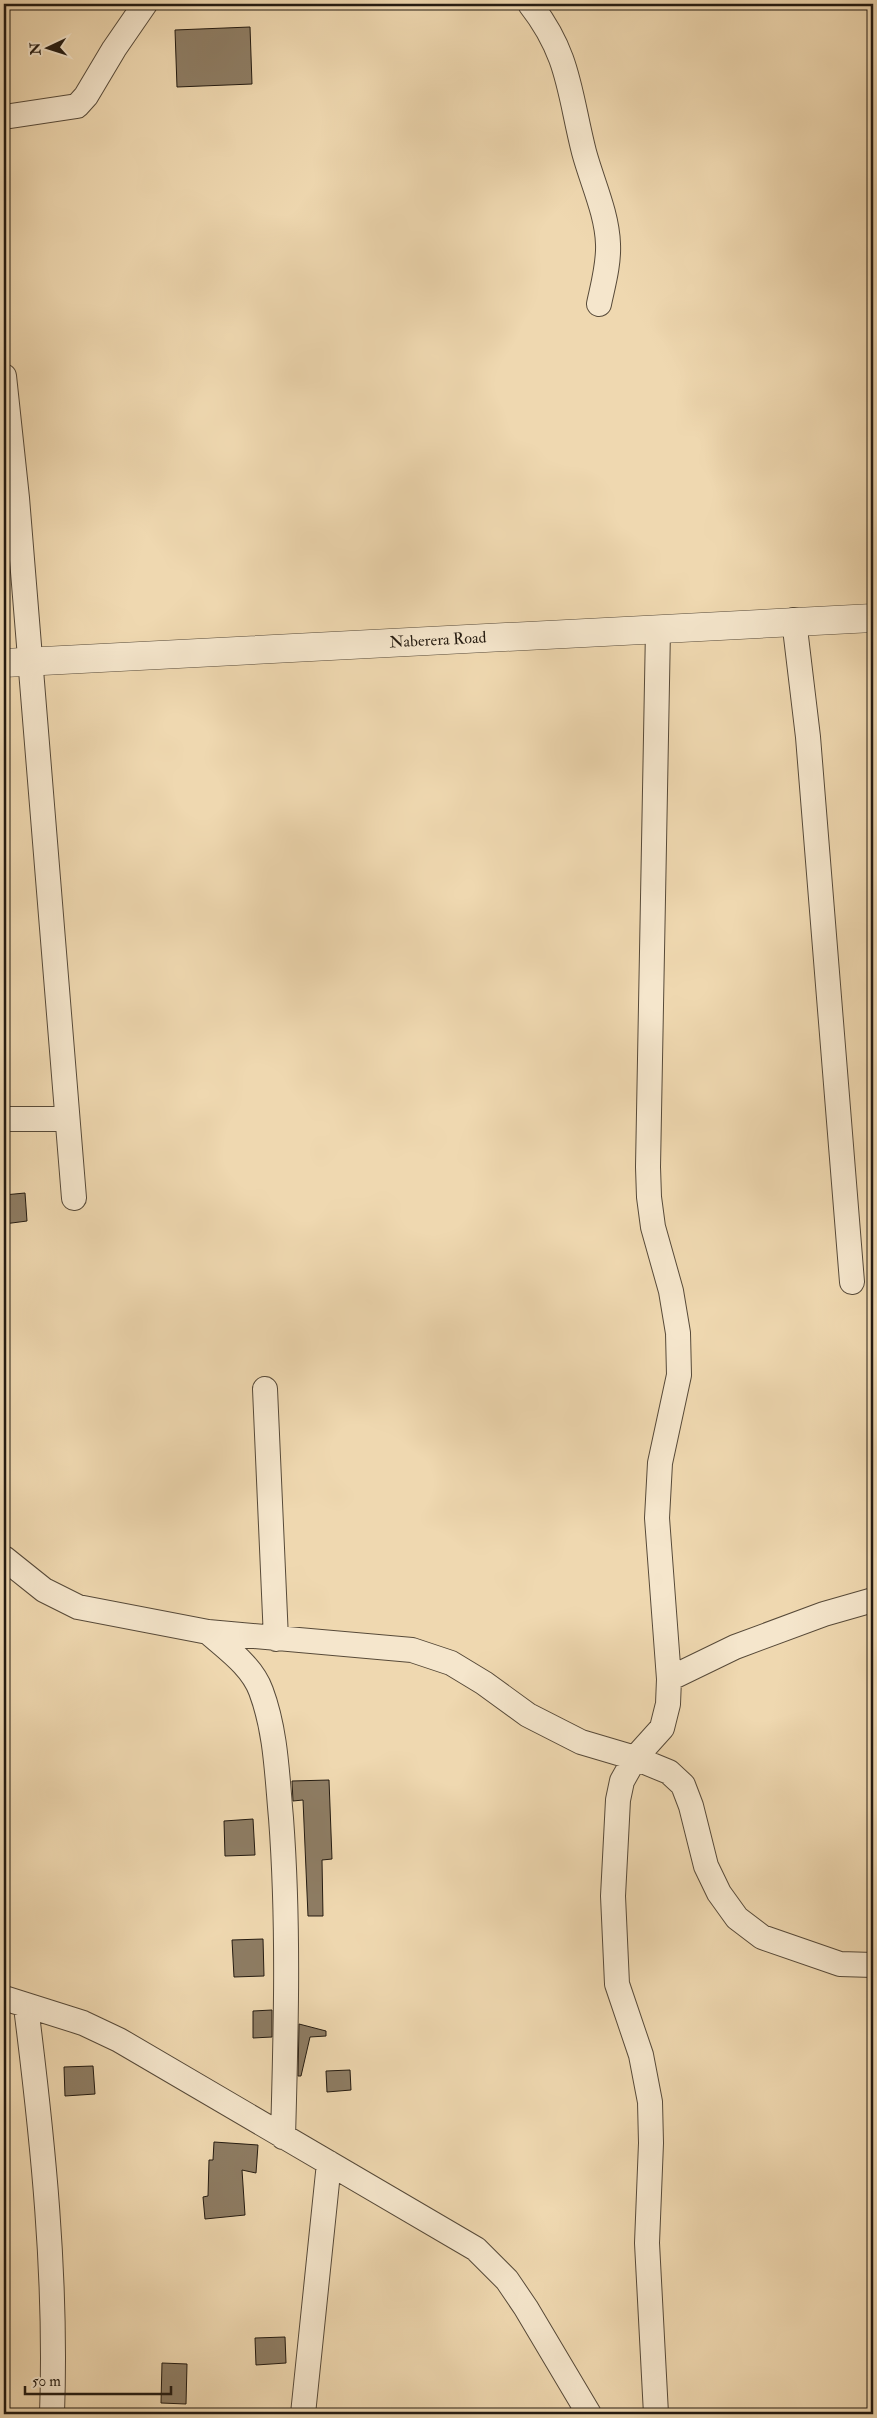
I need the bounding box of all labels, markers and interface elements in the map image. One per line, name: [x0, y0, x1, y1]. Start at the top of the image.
north arrow: [22, 22, 72, 72]
text: N: [27, 42, 45, 57]
street label: Naberera Road: [389, 627, 487, 653]
scale bar: [25, 2363, 171, 2395]
text: 50 m: [32, 2372, 61, 2391]

